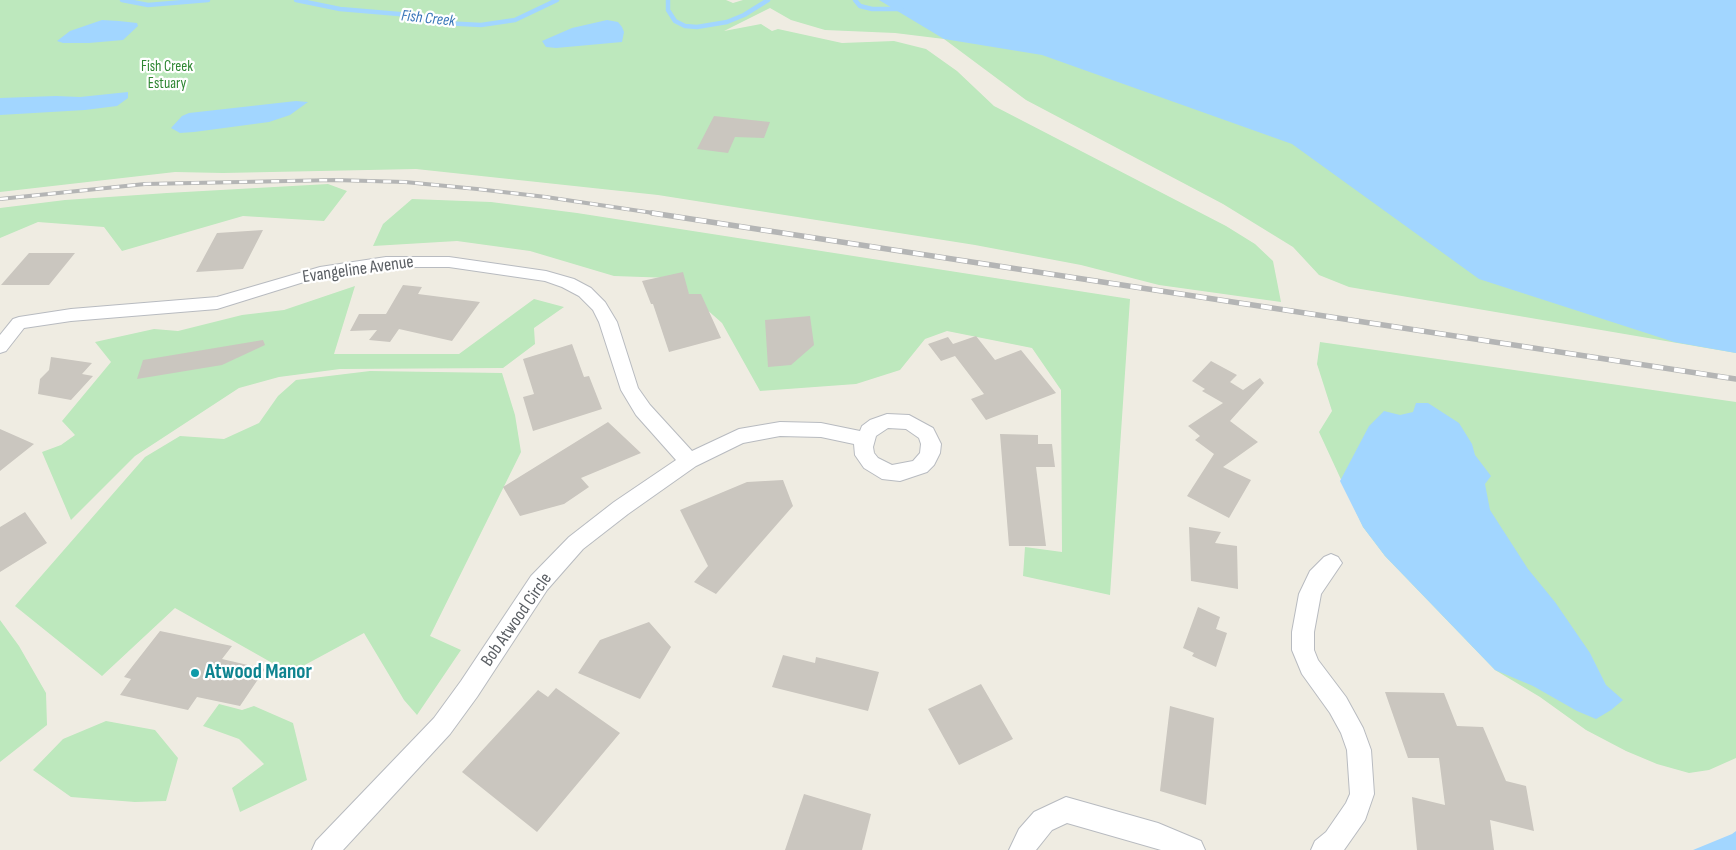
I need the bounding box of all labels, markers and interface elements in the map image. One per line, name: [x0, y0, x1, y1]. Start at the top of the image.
water label: Fish Creek: [400, 7, 456, 31]
park label: Fish Creek Estuary: [141, 58, 193, 93]
street label: Evangeline Avenue: [301, 252, 415, 288]
street label: Bob Atwood Circle: [477, 569, 557, 671]
place label: Atwood Manor: [205, 660, 312, 686]
marker: Atwood Manor: [189, 667, 201, 679]

